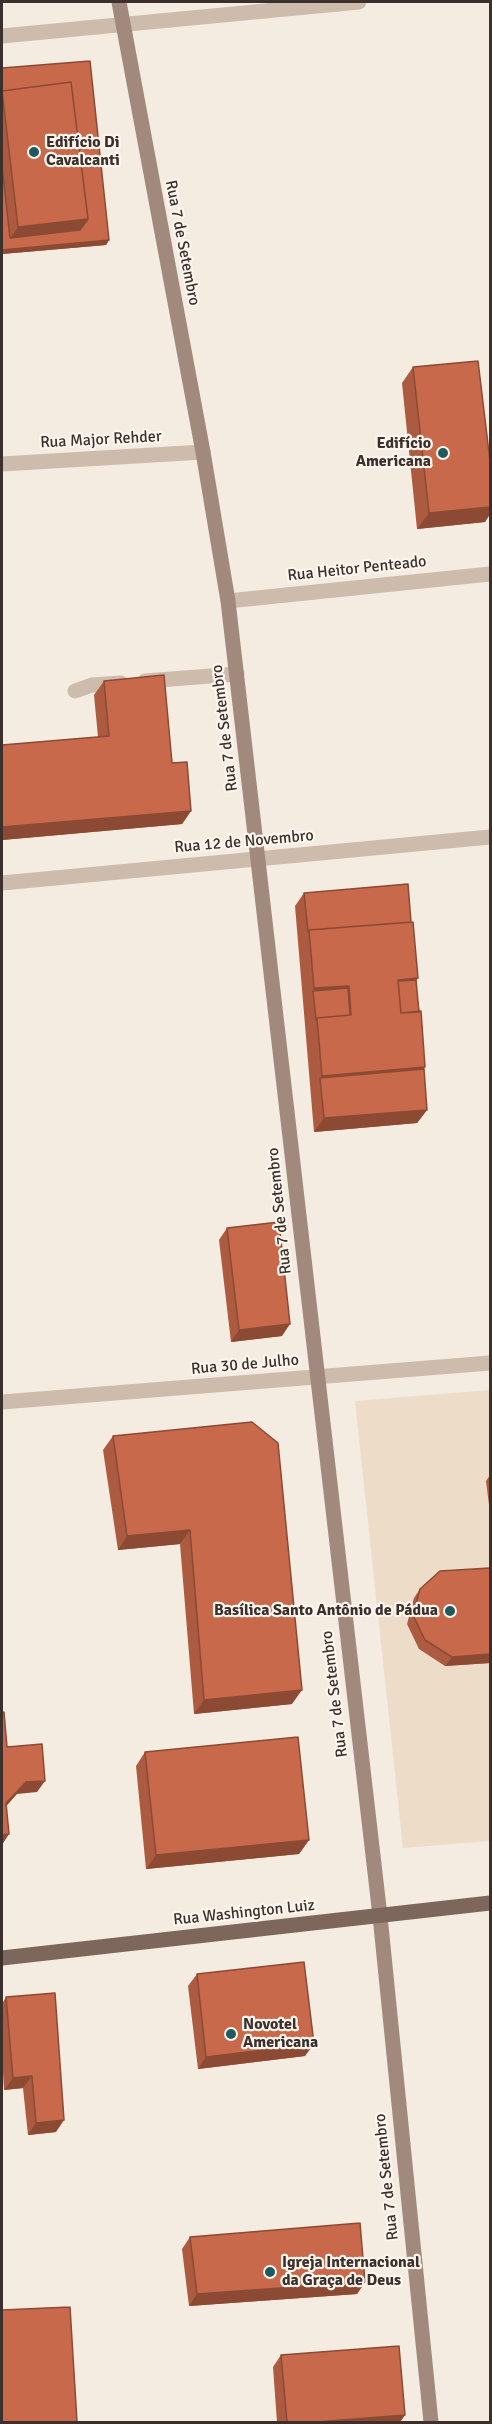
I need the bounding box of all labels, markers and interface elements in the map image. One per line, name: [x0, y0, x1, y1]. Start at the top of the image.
place label: Edifício Di Cavalcanti: [46, 133, 120, 171]
marker: Edifício Di Cavalcanti: [27, 145, 41, 159]
street label: Rua 7 de Setembro: [160, 179, 204, 307]
street label: Rua Major Rehder: [40, 427, 162, 453]
place label: Edifício Americana: [356, 434, 431, 472]
marker: Edifício Americana: [436, 446, 450, 460]
street label: Rua Heitor Penteado: [287, 552, 427, 586]
street label: Rua 7 de Setembro: [208, 664, 242, 792]
street label: Rua 12 de Novembro: [174, 826, 314, 858]
street label: Rua 7 de Setembro: [264, 1147, 296, 1275]
street label: Rua 30 de Julho: [190, 1351, 300, 1379]
place label: Basílica Santo Antônio de Pádua: [214, 1601, 438, 1621]
marker: Basílica Santo Antônio de Pádua: [443, 1604, 457, 1618]
street label: Rua 7 de Setembro: [318, 1630, 352, 1758]
street label: Rua Washington Luiz: [172, 1896, 316, 1930]
place label: Novotel Americana: [243, 2015, 318, 2053]
marker: Novotel Americana: [224, 2027, 238, 2041]
street label: Rua 7 de Setembro: [371, 2113, 403, 2241]
place label: Igreja Internacional da Graça de Deus: [282, 2253, 420, 2291]
marker: Igreja Internacional da Graça de Deus: [263, 2265, 277, 2279]

